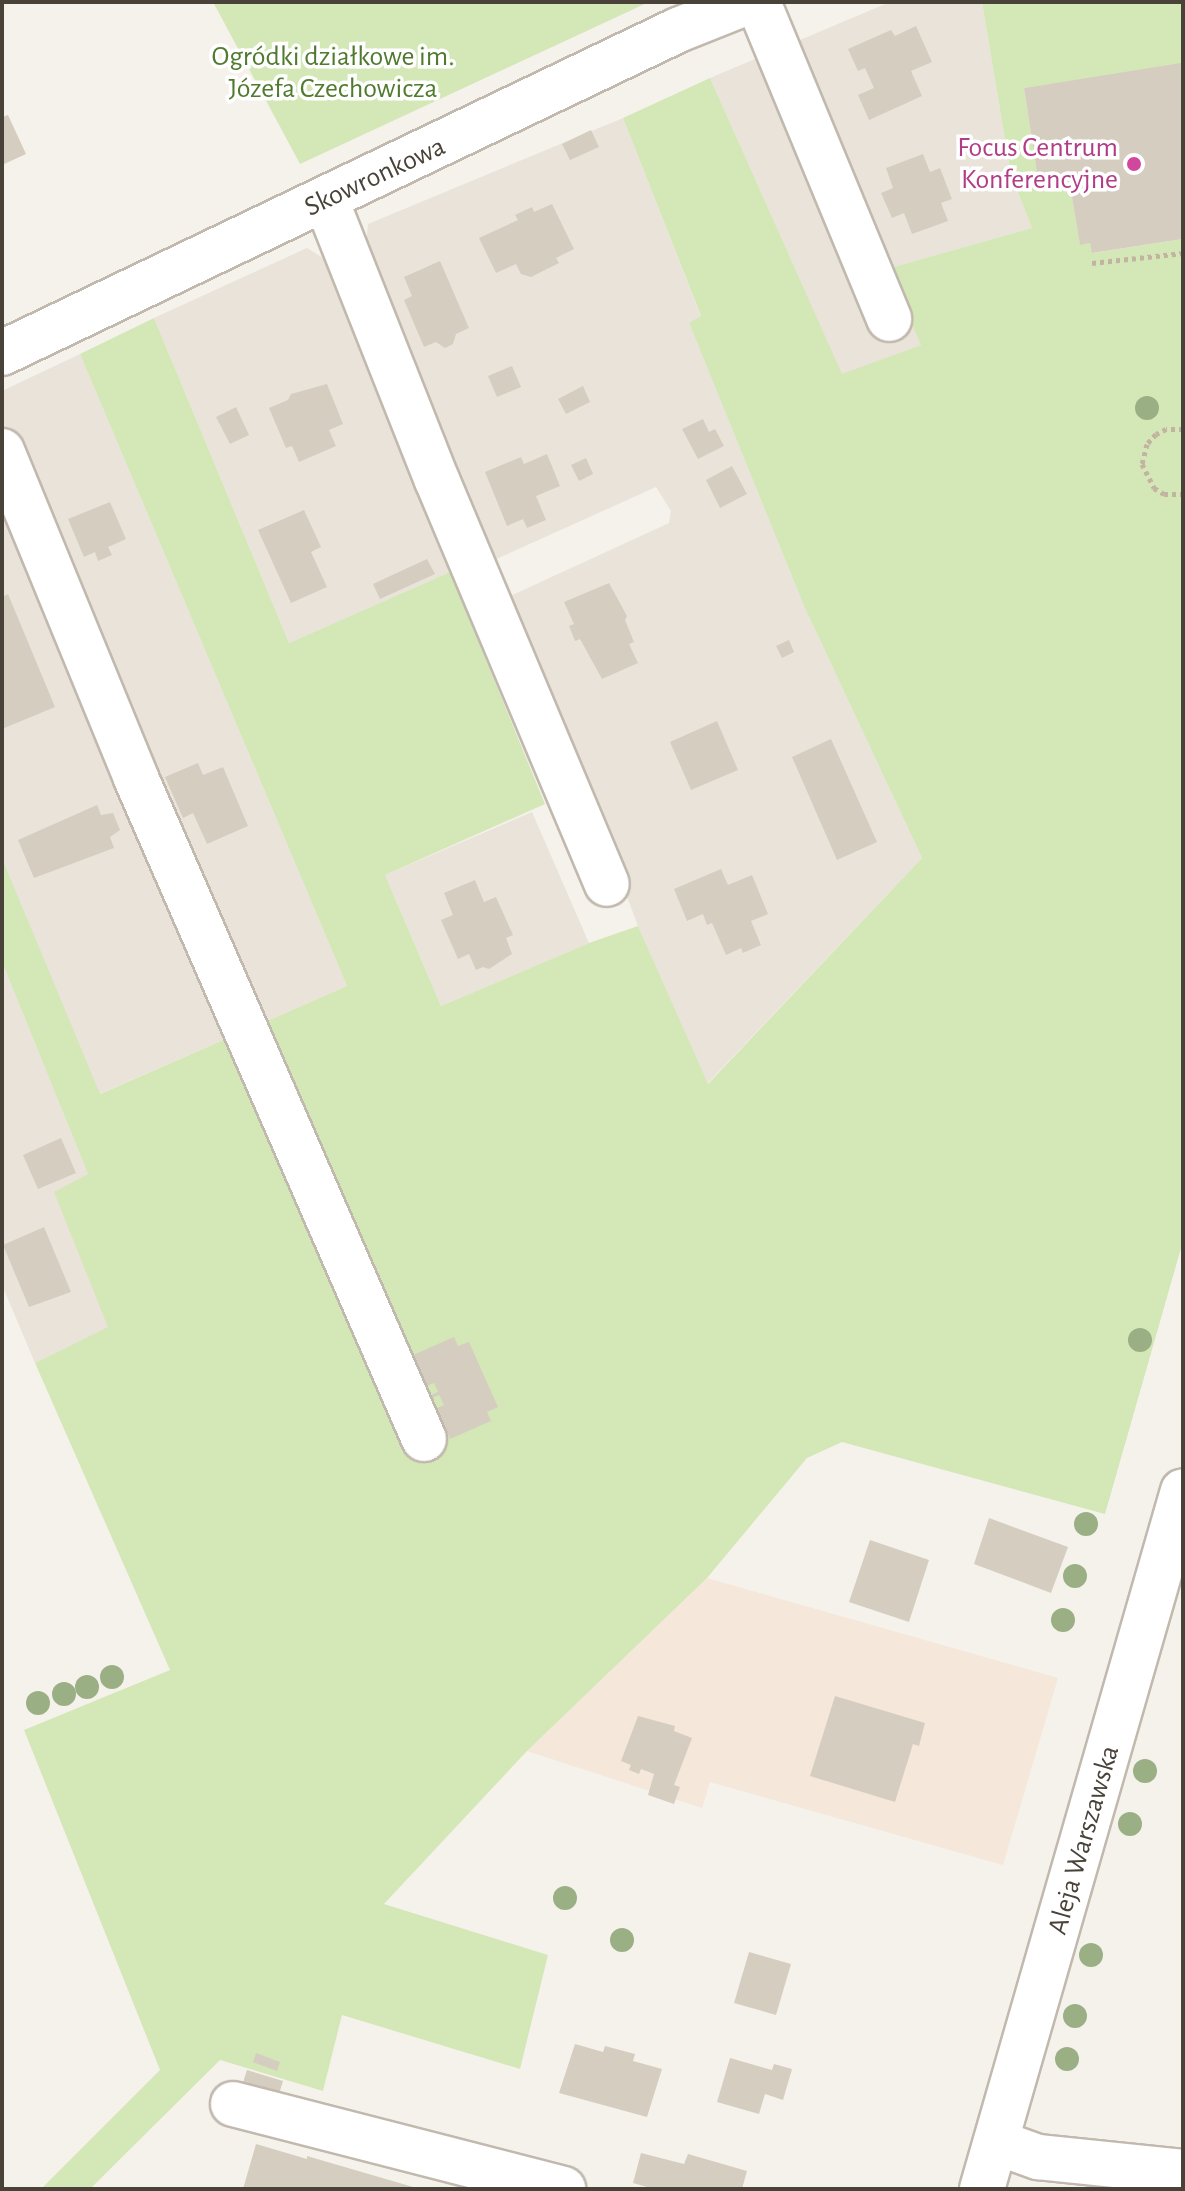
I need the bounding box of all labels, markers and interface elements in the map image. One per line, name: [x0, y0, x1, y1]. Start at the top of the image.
park label: Ogródki działkowe im. Józefa Czechowicza: [211, 40, 455, 106]
street label: Skowronkowa: [299, 130, 451, 224]
place label: Focus Centrum Konferencyjne: [957, 131, 1118, 197]
marker: Focus Centrum Konferencyjne: [1125, 155, 1143, 173]
street label: Aleja Warszawska: [1041, 1742, 1127, 1938]

